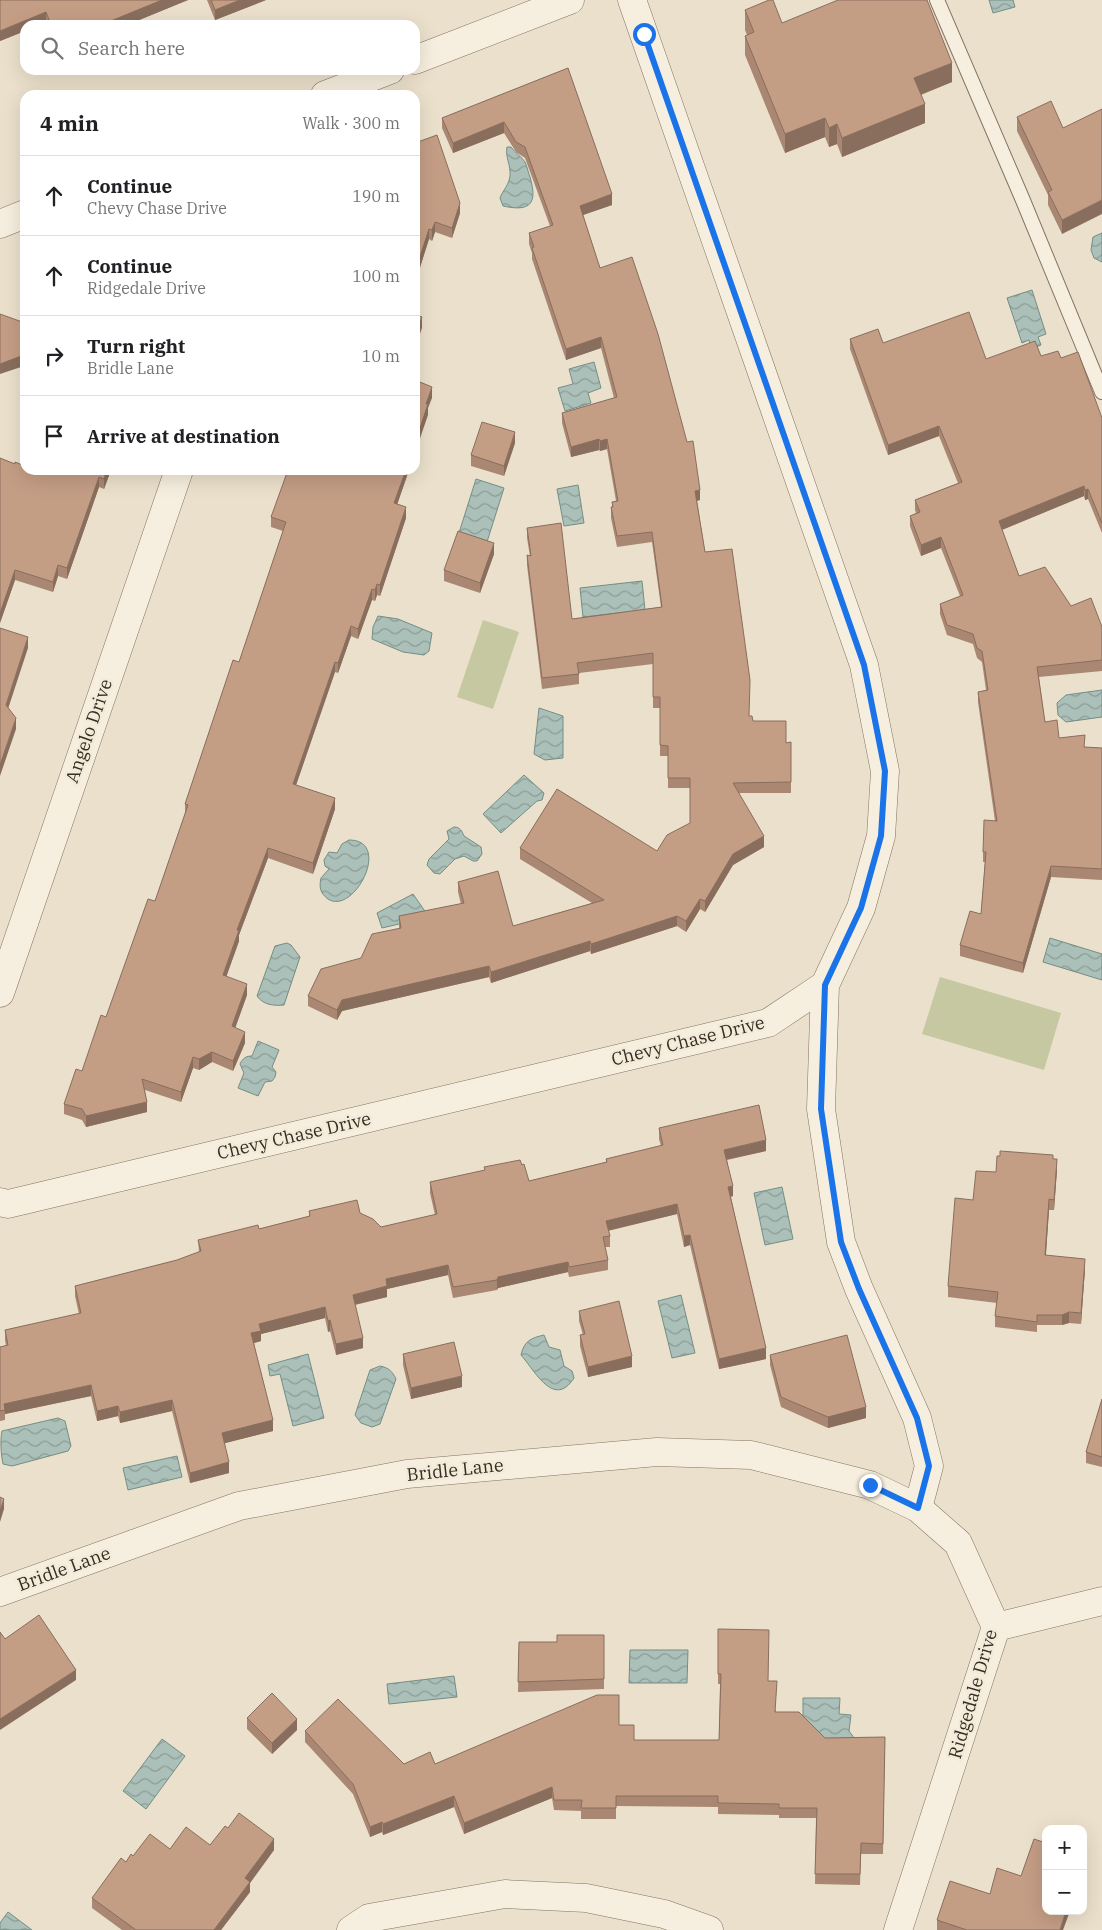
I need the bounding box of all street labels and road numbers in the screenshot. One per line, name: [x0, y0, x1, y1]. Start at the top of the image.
street label: Angelo Drive: [60, 676, 117, 786]
street label: Chevy Chase Drive: [609, 1010, 767, 1071]
street label: Chevy Chase Drive: [215, 1107, 373, 1164]
street label: Bridle Lane: [405, 1453, 505, 1486]
street label: Bridle Lane: [14, 1541, 114, 1596]
street label: Ridgedale Drive: [943, 1626, 1002, 1761]

